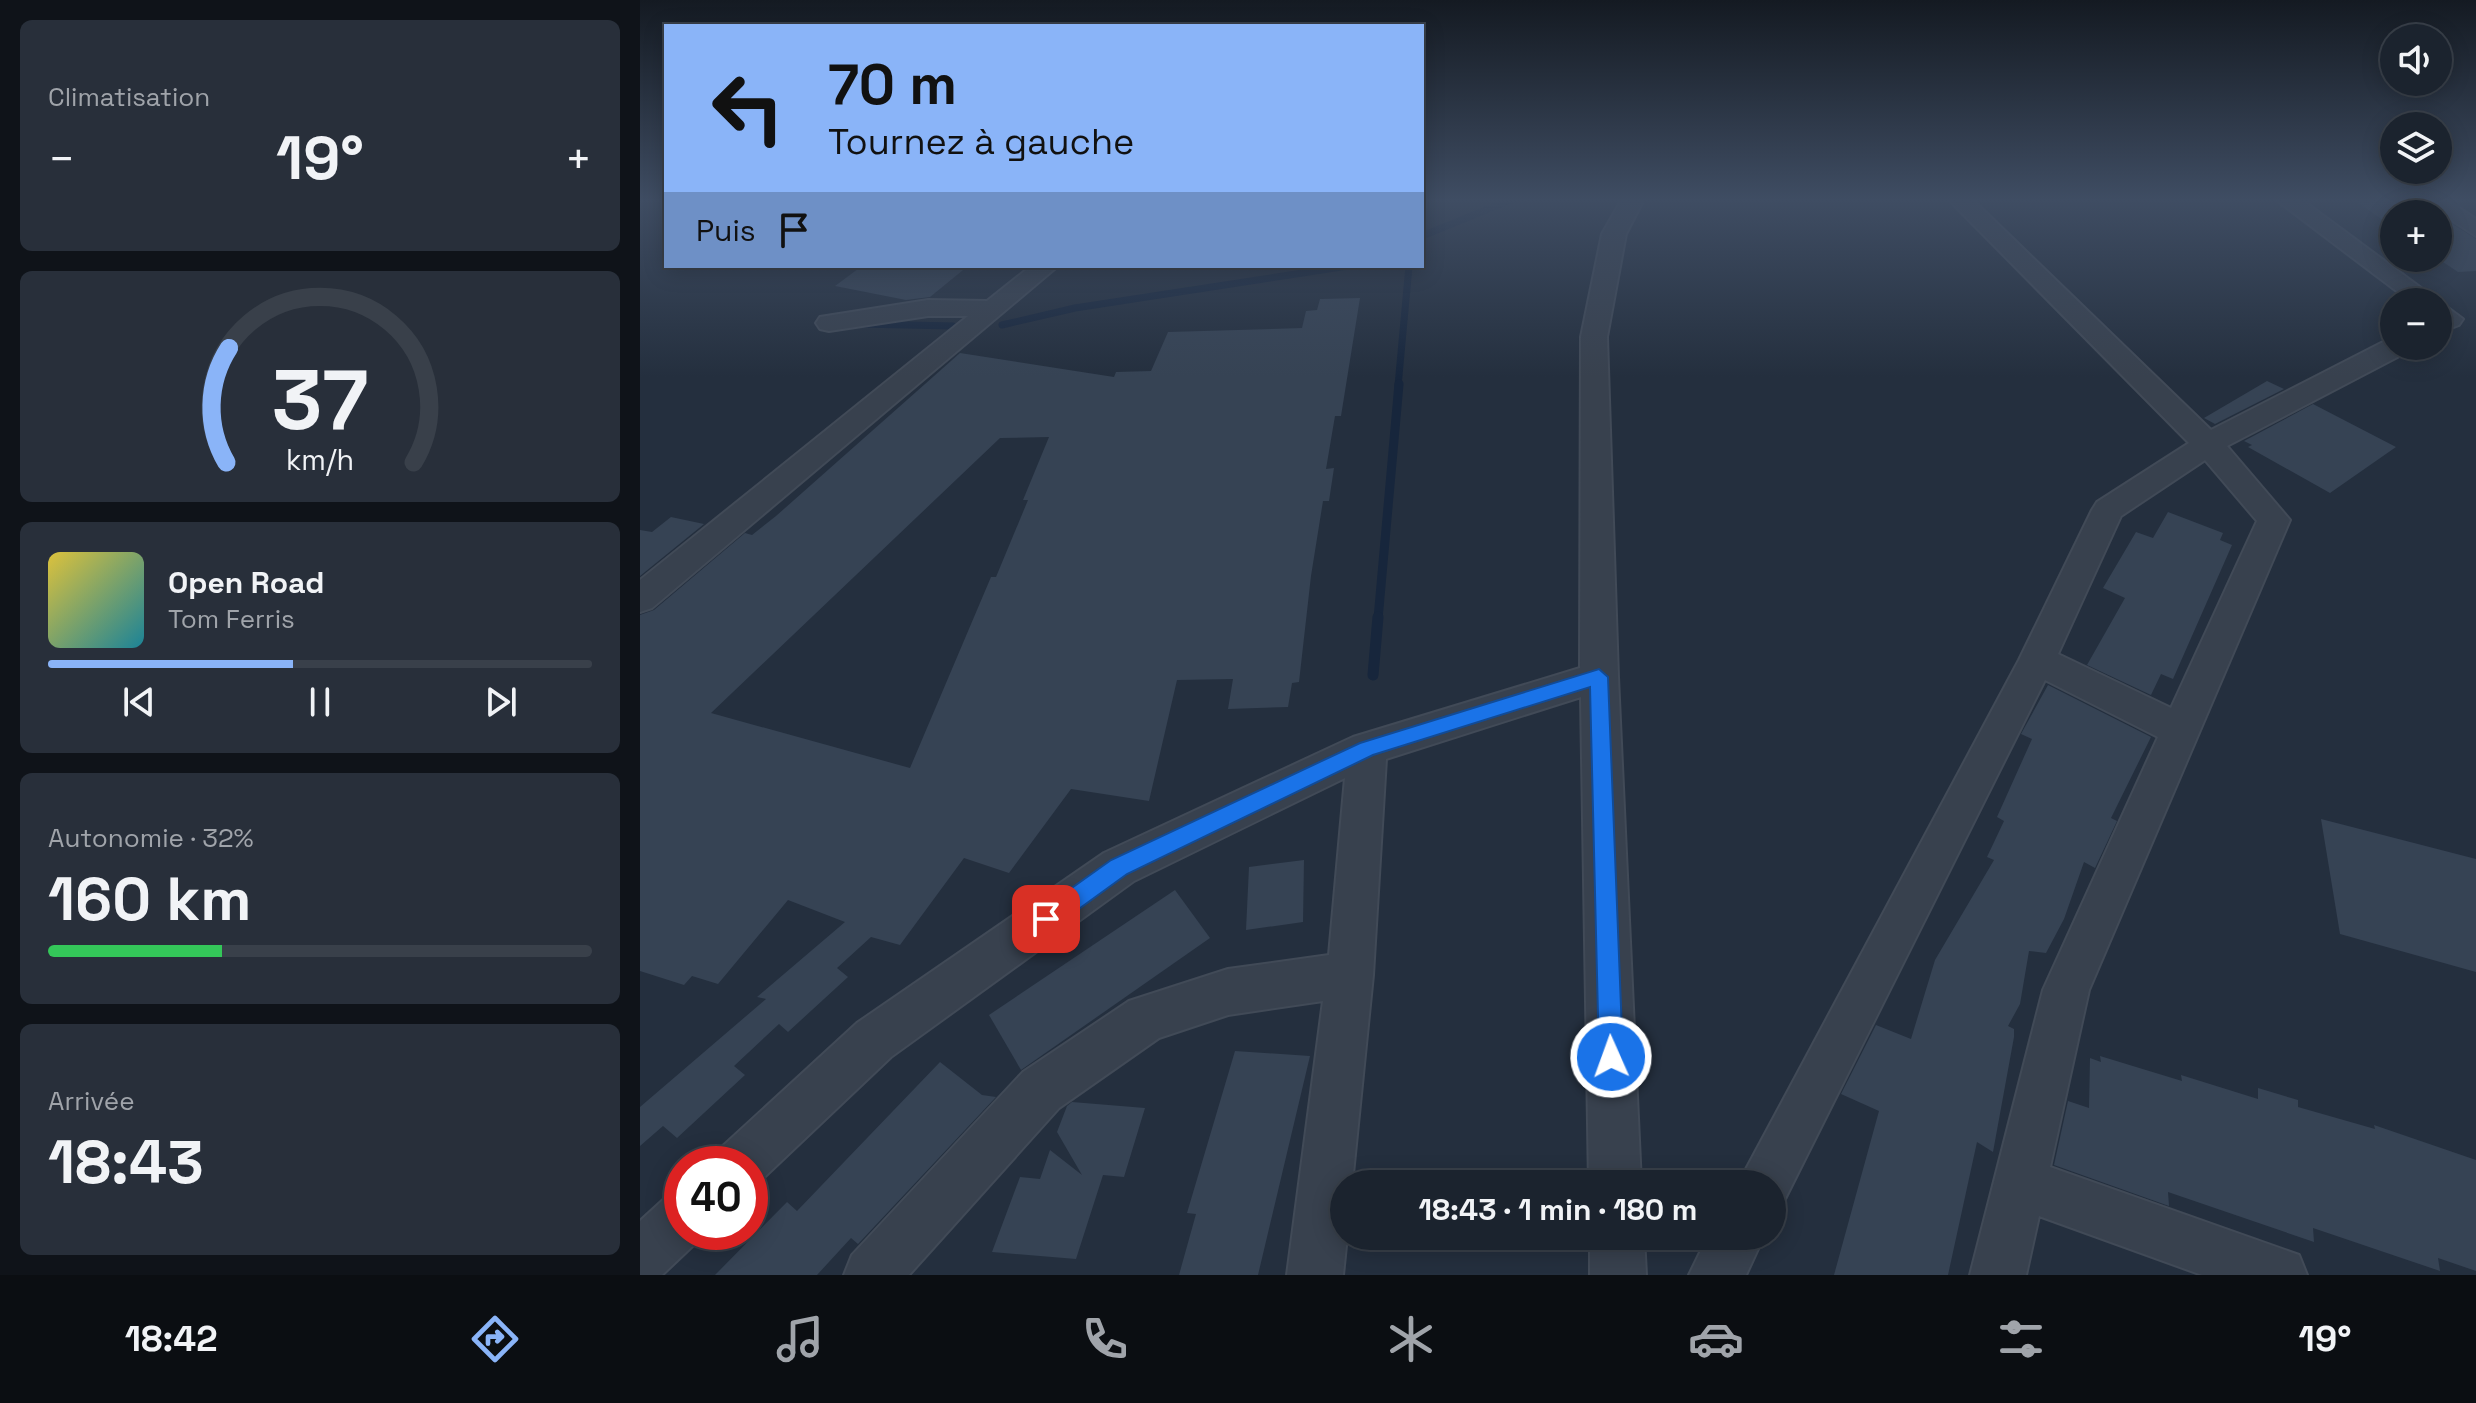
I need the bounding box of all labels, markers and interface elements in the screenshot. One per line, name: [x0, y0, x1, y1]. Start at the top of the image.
map controls: [2380, 24, 2452, 360]
button: sound: [2380, 24, 2452, 96]
text: 70 m: [828, 49, 957, 120]
icon: left: [696, 56, 800, 160]
text: Climatisation: [48, 80, 210, 114]
button: layers: [2380, 112, 2452, 184]
text: Tournez à gauche: [828, 119, 1134, 165]
text: 19°: [276, 120, 364, 197]
text: −: [48, 131, 75, 187]
text: +: [565, 131, 592, 187]
button: +: [2380, 200, 2452, 272]
icon: arrive: [772, 208, 816, 252]
text: Puis: [696, 211, 756, 250]
button: −: [2380, 288, 2452, 360]
text: 37: [272, 346, 368, 452]
text: km/h: [286, 442, 354, 478]
text: Open Road: [168, 563, 324, 602]
text: Tom Ferris: [168, 602, 295, 636]
icon: previous: [117, 680, 161, 724]
icon: pause: [298, 680, 342, 724]
icon: next: [479, 680, 523, 724]
text: Autonomie · 32%: [48, 821, 254, 855]
text: 160 km: [48, 861, 251, 938]
pin: [1012, 885, 1080, 953]
icon: arrive: [1024, 897, 1068, 941]
position arrow: [1569, 1015, 1653, 1099]
text: Arrivée: [48, 1084, 135, 1118]
text: 18:43: [48, 1124, 204, 1201]
speed limit sign: 40: [664, 1146, 768, 1250]
text: 18:43 · 1 min · 180 m: [1419, 1190, 1697, 1229]
icon: directions: [467, 1311, 523, 1367]
icon: music: [772, 1311, 828, 1367]
icon: phone: [1077, 1311, 1133, 1367]
icon: climate: [1383, 1311, 1439, 1367]
icon: car: [1688, 1311, 1744, 1367]
icon: filters: [1993, 1311, 2049, 1367]
text: 18:42: [125, 1316, 218, 1362]
text: 19°: [2299, 1316, 2351, 1362]

